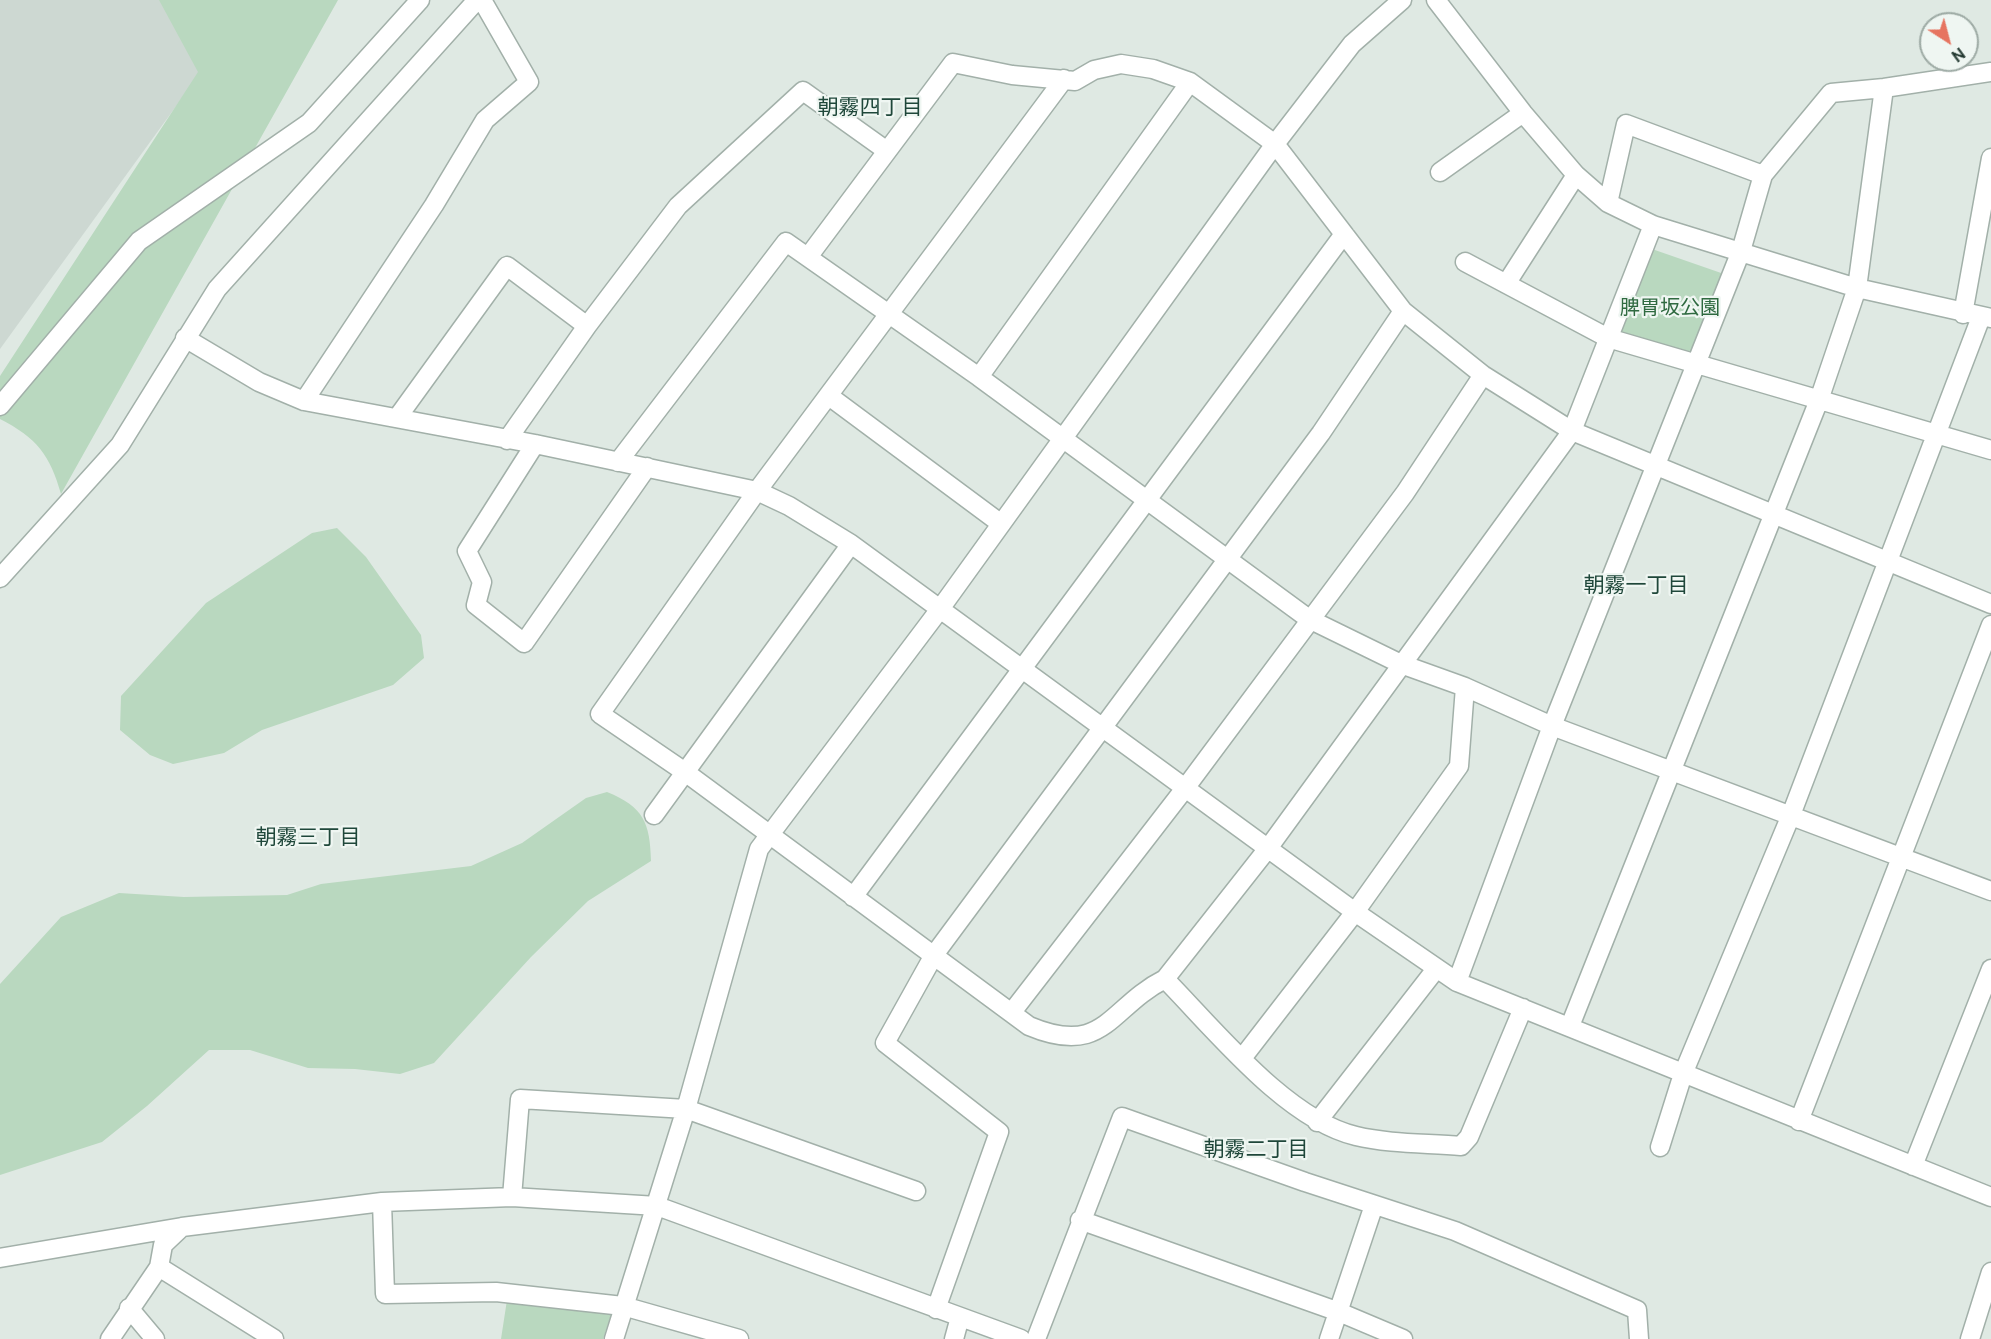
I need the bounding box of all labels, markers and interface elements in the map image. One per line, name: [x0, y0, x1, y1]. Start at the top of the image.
north arrow: [1919, 12, 1979, 72]
text: N: [1948, 44, 1969, 66]
district label: 朝霧四丁目: [818, 94, 922, 120]
park label: 脾胃坂公園: [1620, 295, 1720, 319]
district label: 朝霧一丁目: [1584, 572, 1688, 598]
district label: 朝霧三丁目: [256, 824, 360, 850]
district label: 朝霧二丁目: [1204, 1136, 1308, 1162]

